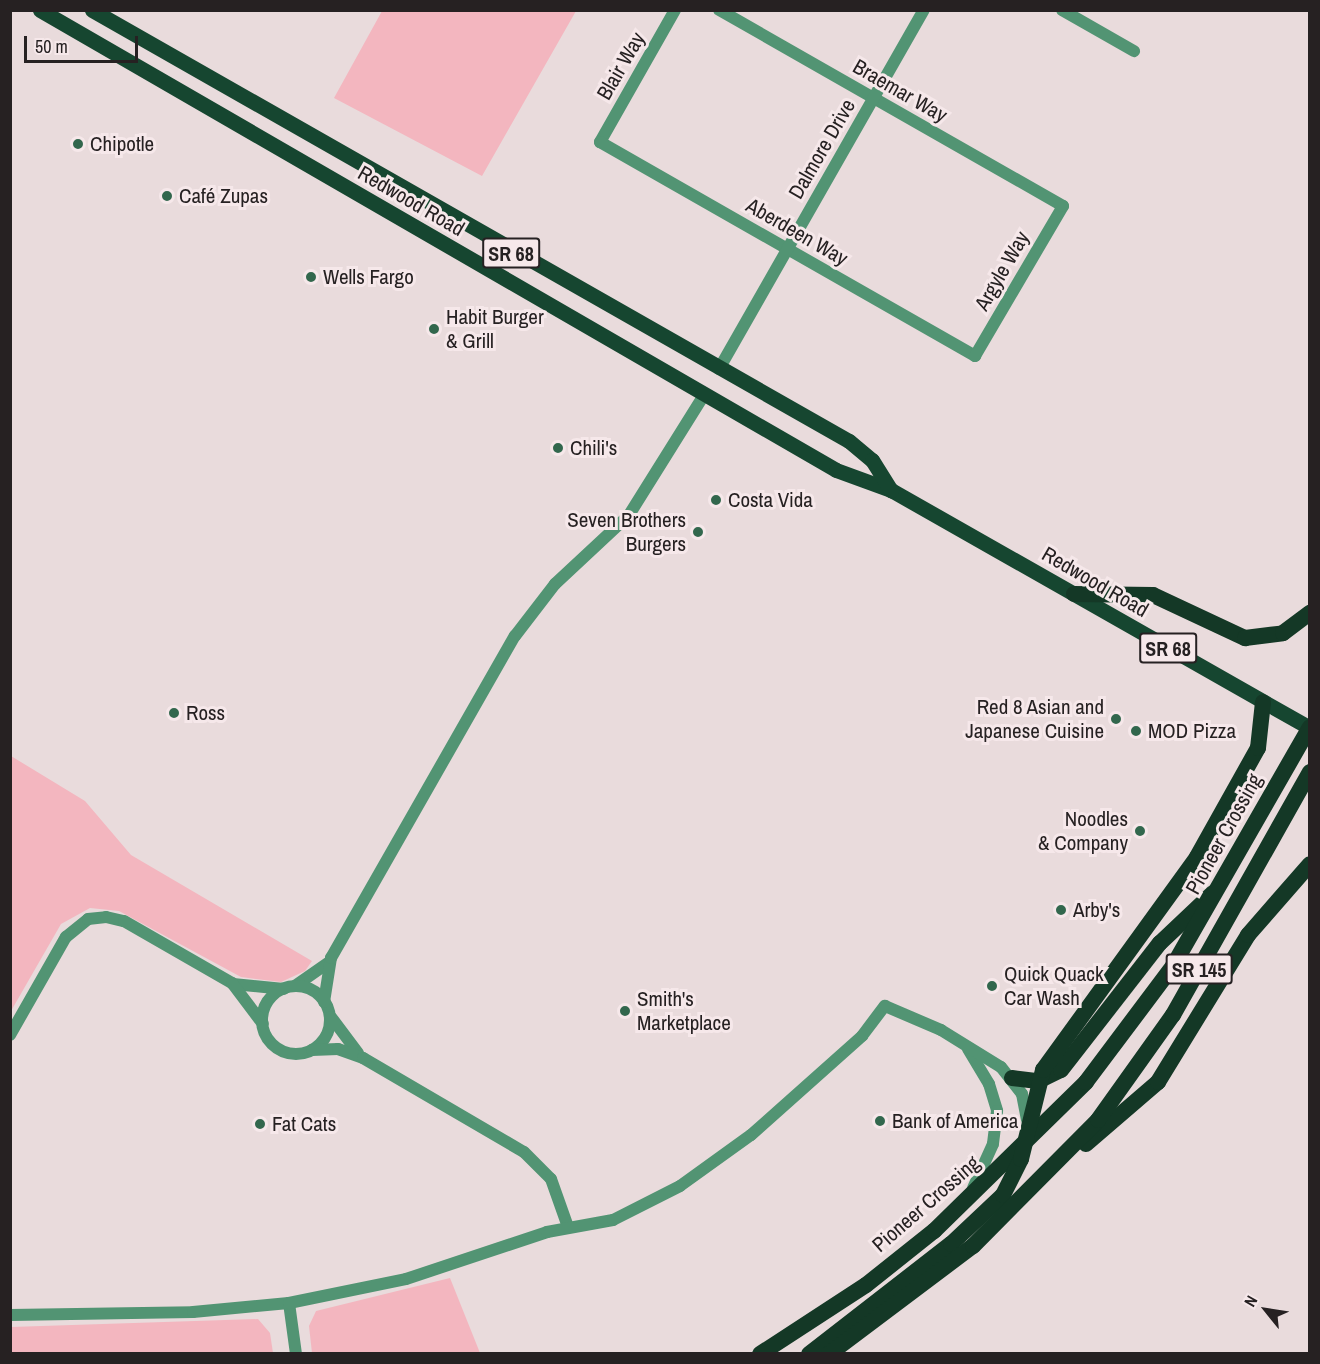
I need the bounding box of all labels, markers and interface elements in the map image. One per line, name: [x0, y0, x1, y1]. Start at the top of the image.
scale bar: [27, 24, 141, 62]
street label: Blair Way: [592, 28, 650, 104]
text: 50 m: [35, 34, 68, 59]
street label: Braemar Way: [848, 54, 952, 128]
street label: Dalmore Drive: [783, 95, 861, 203]
place label: Chipotle: [90, 131, 154, 157]
marker: Chipotle: [71, 137, 85, 151]
street label: Redwood Road: [353, 160, 469, 242]
place label: Café Zupas: [179, 183, 268, 209]
marker: Café Zupas: [160, 189, 174, 203]
street label: Aberdeen Way: [742, 193, 852, 271]
street label: Argyle Way: [969, 227, 1035, 315]
road number: SR 68: [481, 236, 541, 270]
place label: Wells Fargo: [323, 264, 414, 290]
marker: Wells Fargo: [304, 270, 318, 284]
place label: Habit Burger & Grill: [446, 304, 544, 354]
marker: Habit Burger & Grill: [427, 322, 441, 336]
place label: Chili's: [570, 435, 617, 461]
marker: Chili's: [551, 441, 565, 455]
place label: Costa Vida: [728, 487, 813, 513]
marker: Costa Vida: [709, 493, 723, 507]
place label: Seven Brothers Burgers: [567, 507, 686, 557]
marker: Seven Brothers Burgers: [691, 525, 705, 539]
street label: Redwood Road: [1037, 541, 1153, 623]
road number: SR 68: [1138, 631, 1198, 665]
place label: Red 8 Asian and Japanese Cuisine: [965, 694, 1104, 744]
place label: Ross: [186, 700, 225, 726]
marker: Ross: [167, 706, 181, 720]
marker: Red 8 Asian and Japanese Cuisine: [1109, 712, 1123, 726]
place label: MOD Pizza: [1148, 718, 1236, 744]
marker: MOD Pizza: [1129, 724, 1143, 738]
street label: Pioneer Crossing: [1180, 769, 1268, 899]
place label: Noodles & Company: [1038, 806, 1128, 856]
marker: Noodles & Company: [1133, 824, 1147, 838]
place label: Arby's: [1073, 897, 1120, 923]
marker: Arby's: [1054, 903, 1068, 917]
road number: SR 145: [1164, 952, 1234, 986]
place label: Quick Quack Car Wash: [1004, 961, 1104, 1011]
marker: Quick Quack Car Wash: [985, 979, 999, 993]
place label: Smith's Marketplace: [637, 986, 731, 1036]
marker: Smith's Marketplace: [618, 1004, 632, 1018]
place label: Bank of America: [892, 1108, 1019, 1134]
place label: Fat Cats: [272, 1111, 336, 1137]
marker: Bank of America: [873, 1114, 887, 1128]
marker: Fat Cats: [253, 1117, 267, 1131]
street label: Pioneer Crossing: [867, 1151, 985, 1257]
north arrow: [1236, 1280, 1296, 1340]
text: N: [1239, 1291, 1262, 1311]

